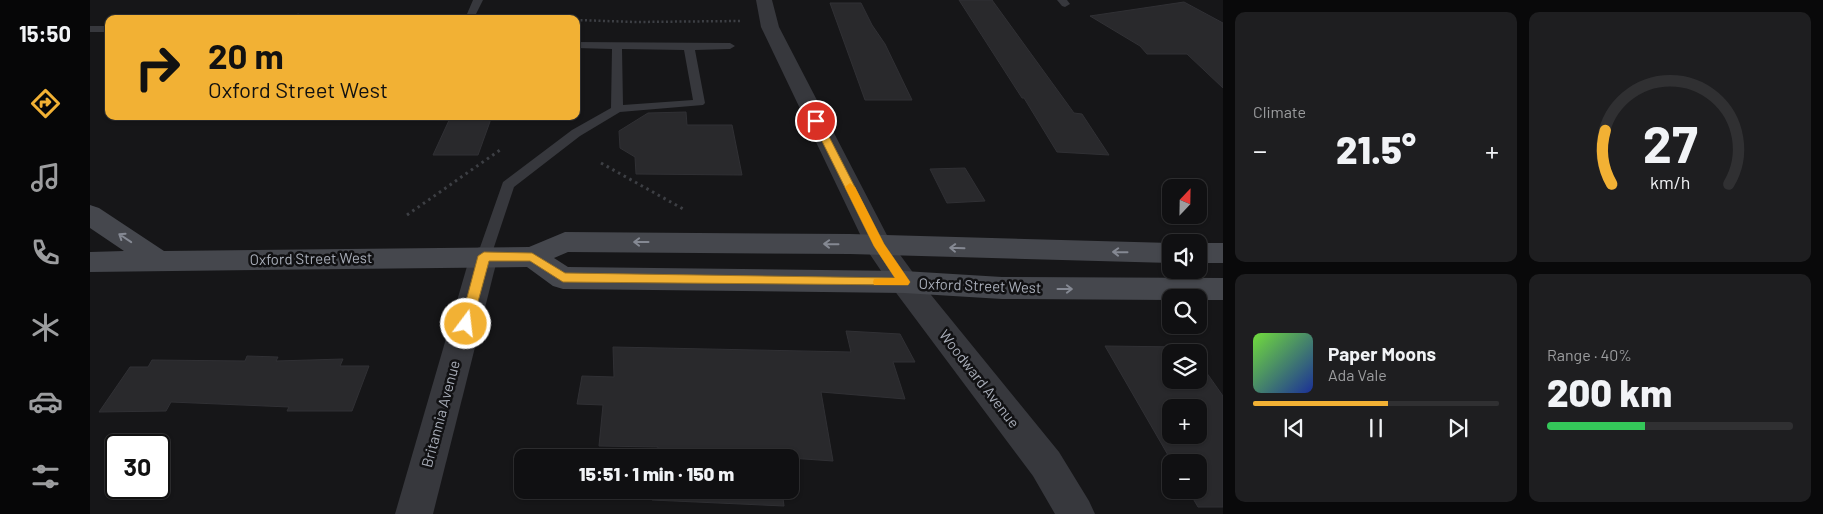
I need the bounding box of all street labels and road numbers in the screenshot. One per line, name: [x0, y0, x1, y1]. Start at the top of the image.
street label: Oxford Street West: [249, 248, 373, 268]
street label: Oxford Street West: [918, 274, 1042, 296]
street label: Woodward Avenue: [936, 326, 1024, 431]
street label: Britannia Avenue: [417, 358, 463, 469]

